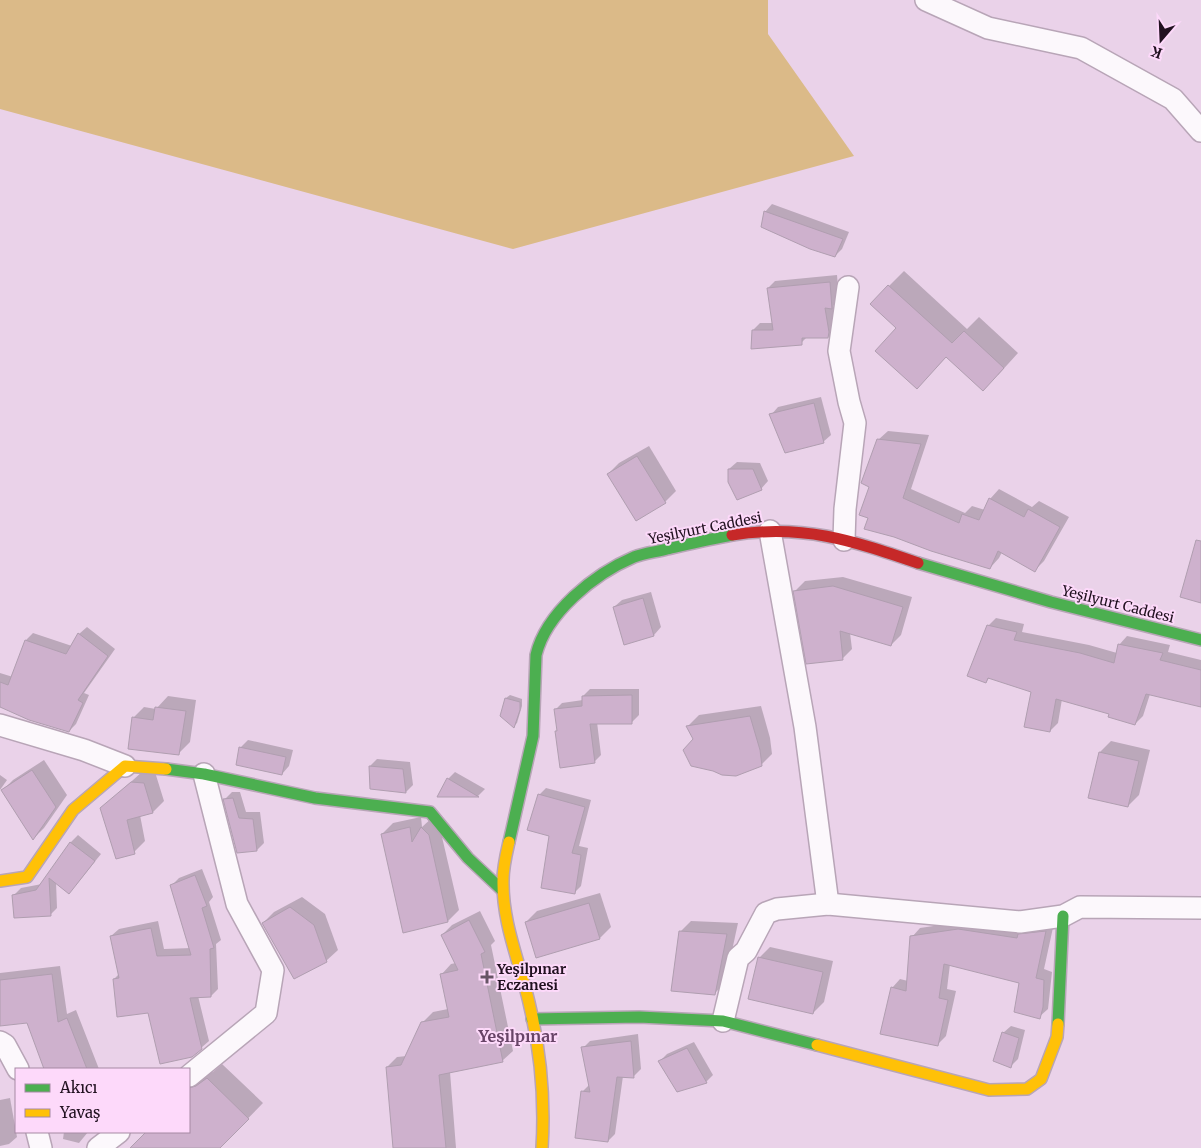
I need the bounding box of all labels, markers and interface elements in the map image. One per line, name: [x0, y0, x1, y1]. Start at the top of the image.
north arrow: [1136, 15, 1186, 65]
text: K: [1148, 42, 1165, 63]
street label: Yeşilyurt Caddesi: [646, 508, 764, 548]
street label: Yeşilyurt Caddesi: [1059, 581, 1177, 627]
place label: Yeşilpınar Eczanesi: [496, 960, 567, 994]
marker: Yeşilpınar Eczanesi: [481, 971, 493, 983]
district label: Yeşilpınar: [477, 1026, 558, 1046]
legend: [15, 1068, 190, 1133]
text: Akıcı: [59, 1078, 98, 1097]
text: Yavaş: [59, 1103, 100, 1122]

